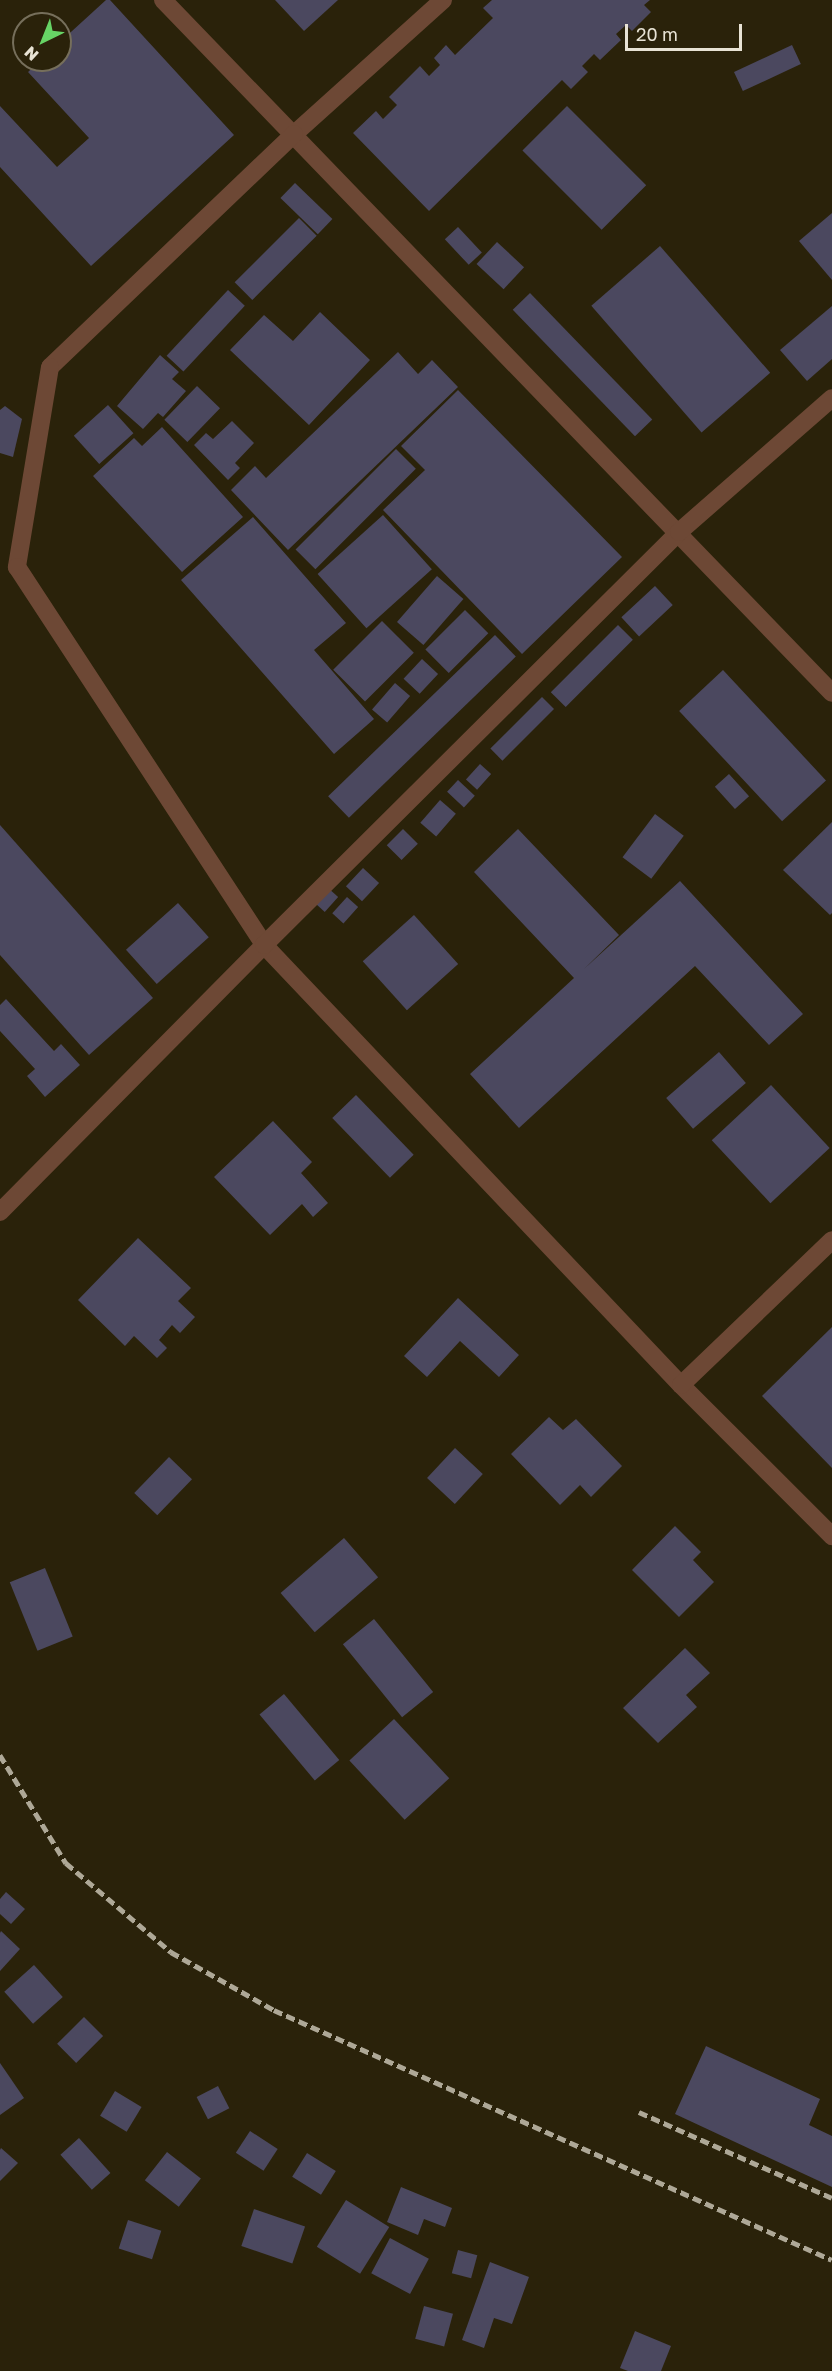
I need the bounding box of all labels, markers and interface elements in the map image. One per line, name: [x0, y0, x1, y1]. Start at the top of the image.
north arrow: [12, 12, 72, 72]
scale bar: [628, 12, 745, 50]
text: 20 m: [636, 23, 678, 45]
text: N: [20, 42, 42, 65]

